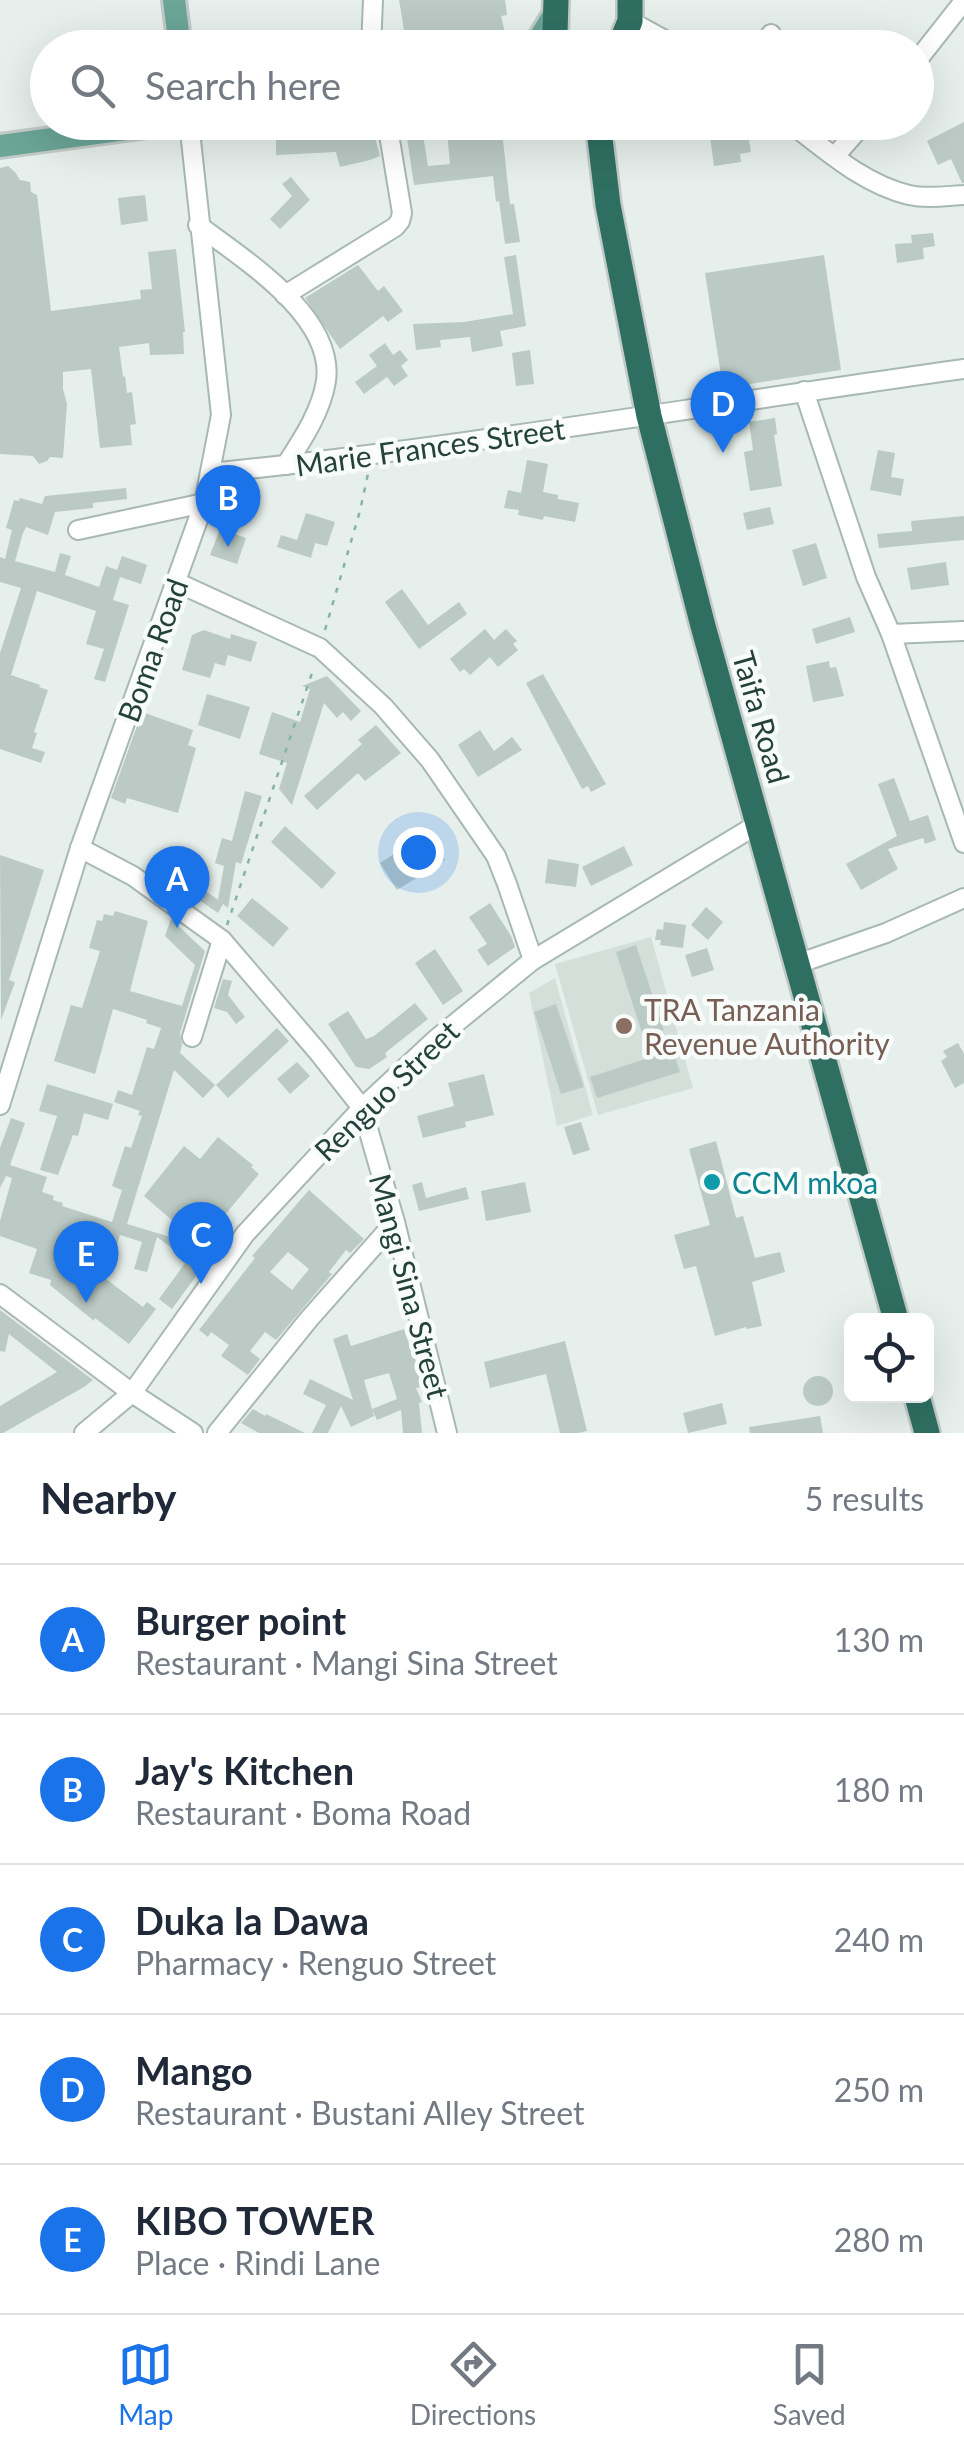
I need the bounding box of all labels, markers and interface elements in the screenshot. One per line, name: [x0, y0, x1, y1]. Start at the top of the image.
search box: [30, 30, 934, 140]
icon: search: [65, 58, 120, 113]
text: Search here: [145, 62, 341, 108]
pin: D: [690, 370, 756, 453]
street label: Marie Frances Street: [293, 409, 567, 483]
pin: B: [196, 464, 260, 547]
street label: Boma Road: [109, 573, 195, 727]
street label: Taifa Road: [726, 647, 798, 787]
your location: [393, 827, 444, 878]
pin: A: [144, 846, 210, 928]
place label: TRA Tanzania Revenue Authority: [644, 991, 890, 1061]
street label: Renguo Street: [306, 1012, 466, 1168]
marker: TRA Tanzania Revenue Authority: [613, 1015, 635, 1037]
place label: CCM mkoa: [732, 1164, 878, 1200]
street label: Mangi Sina Street: [363, 1170, 457, 1403]
marker: CCM mkoa: [701, 1171, 723, 1193]
pin: C: [168, 1202, 234, 1284]
pin: E: [54, 1220, 118, 1303]
map controls: [844, 1313, 934, 1403]
button: locate: [844, 1313, 934, 1403]
text: Nearby: [40, 1473, 177, 1523]
text: 5 results: [805, 1479, 924, 1518]
text: Burger point: [135, 1597, 346, 1643]
text: A: [61, 1620, 84, 1659]
text: 130 m: [834, 1620, 924, 1659]
text: Restaurant · Mangi Sina Street: [135, 1643, 558, 1682]
text: Jay's Kitchen: [135, 1747, 354, 1793]
text: B: [62, 1770, 83, 1809]
text: 180 m: [834, 1770, 924, 1809]
text: Restaurant · Boma Road: [135, 1793, 471, 1832]
text: Duka la Dawa: [135, 1897, 369, 1943]
text: C: [62, 1920, 83, 1959]
text: 240 m: [834, 1920, 924, 1959]
text: Pharmacy · Renguo Street: [135, 1943, 496, 1982]
text: Mango: [135, 2047, 253, 2093]
text: D: [60, 2070, 85, 2109]
text: 250 m: [834, 2070, 924, 2109]
text: Restaurant · Bustani Alley Street: [135, 2093, 585, 2132]
text: KIBO TOWER: [135, 2197, 374, 2243]
text: E: [63, 2220, 82, 2259]
text: 280 m: [834, 2220, 924, 2259]
text: Place · Rindi Lane: [135, 2243, 380, 2282]
tab: Map: [118, 2337, 173, 2431]
tab: Directions: [410, 2337, 536, 2431]
tab: Saved: [773, 2337, 846, 2431]

